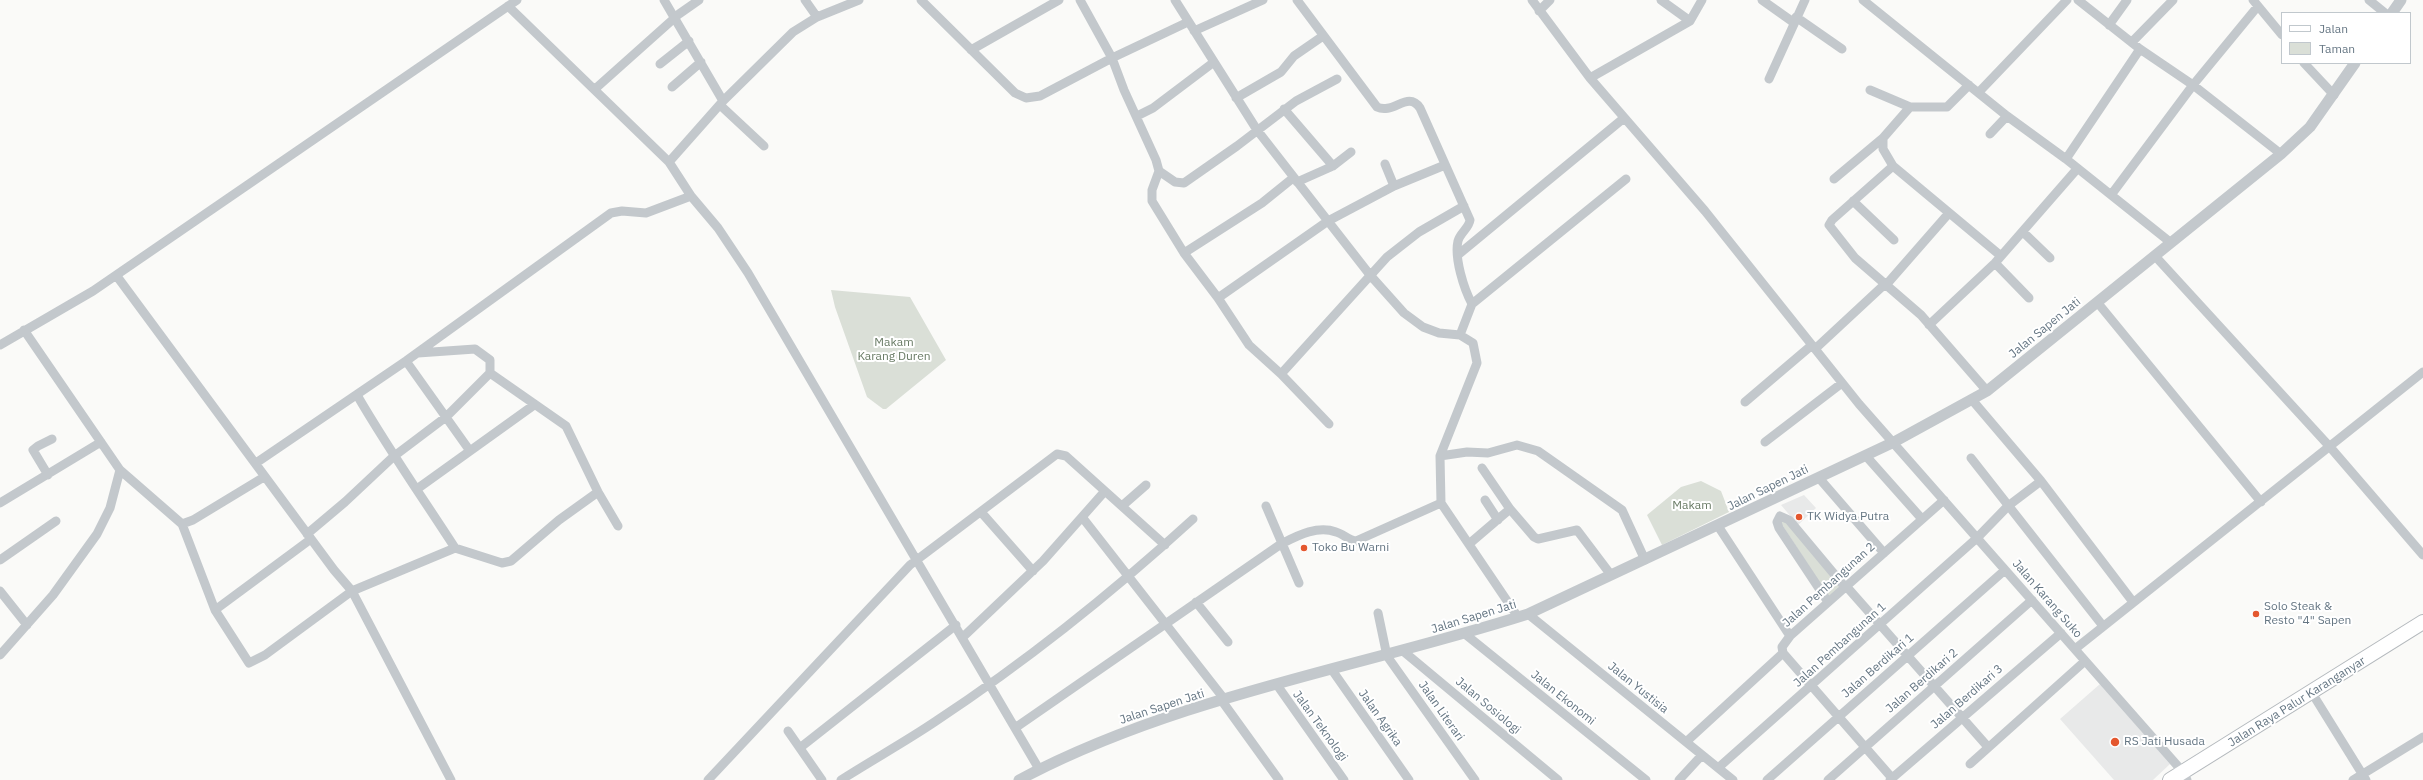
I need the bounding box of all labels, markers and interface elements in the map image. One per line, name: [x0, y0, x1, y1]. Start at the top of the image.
legend: [2281, 12, 2411, 64]
text: Jalan: [2319, 21, 2348, 36]
text: Taman: [2319, 41, 2355, 56]
street label: Jalan Sapen Jati: [2006, 295, 2084, 361]
park label: Makam Karang Duren: [857, 336, 931, 364]
street label: Jalan Sapen Jati: [1725, 462, 1811, 514]
park label: Makam: [1672, 499, 1712, 513]
place label: TK Widya Putra: [1807, 510, 1889, 524]
marker: TK Widya Putra: [1794, 512, 1804, 522]
street label: Jalan Pembangunan 2: [1780, 540, 1878, 630]
place label: Toko Bu Warni: [1312, 541, 1389, 555]
marker: Toko Bu Warni: [1299, 543, 1309, 553]
street label: Jalan Karang Suko: [2009, 557, 2085, 641]
street label: Jalan Sapen Jati: [1430, 597, 1518, 637]
street label: Jalan Pembangunan 1: [1791, 600, 1889, 690]
place label: Solo Steak & Resto "4" Sapen: [2264, 600, 2351, 628]
marker: Solo Steak & Resto "4" Sapen: [2251, 609, 2261, 619]
street label: Jalan Berdikari 1: [1839, 631, 1917, 701]
street label: Jalan Berdikari 2: [1883, 646, 1961, 716]
street label: Jalan Raya Palur Karanganyar: [2226, 654, 2368, 750]
street label: Jalan Yustisia: [1605, 659, 1671, 717]
street label: Jalan Berdikari 3: [1928, 662, 2006, 732]
street label: Jalan Ekonomi: [1528, 668, 1598, 728]
street label: Jalan Sosiologi: [1453, 675, 1523, 737]
street label: Jalan Literari: [1415, 678, 1467, 744]
street label: Jalan Sapen Jati: [1118, 687, 1206, 727]
street label: Jalan Agrika: [1355, 687, 1405, 749]
street label: Jalan Teknologi: [1290, 688, 1350, 764]
place label: RS Jati Husada: [2124, 735, 2205, 749]
marker: RS Jati Husada: [2109, 736, 2121, 748]

